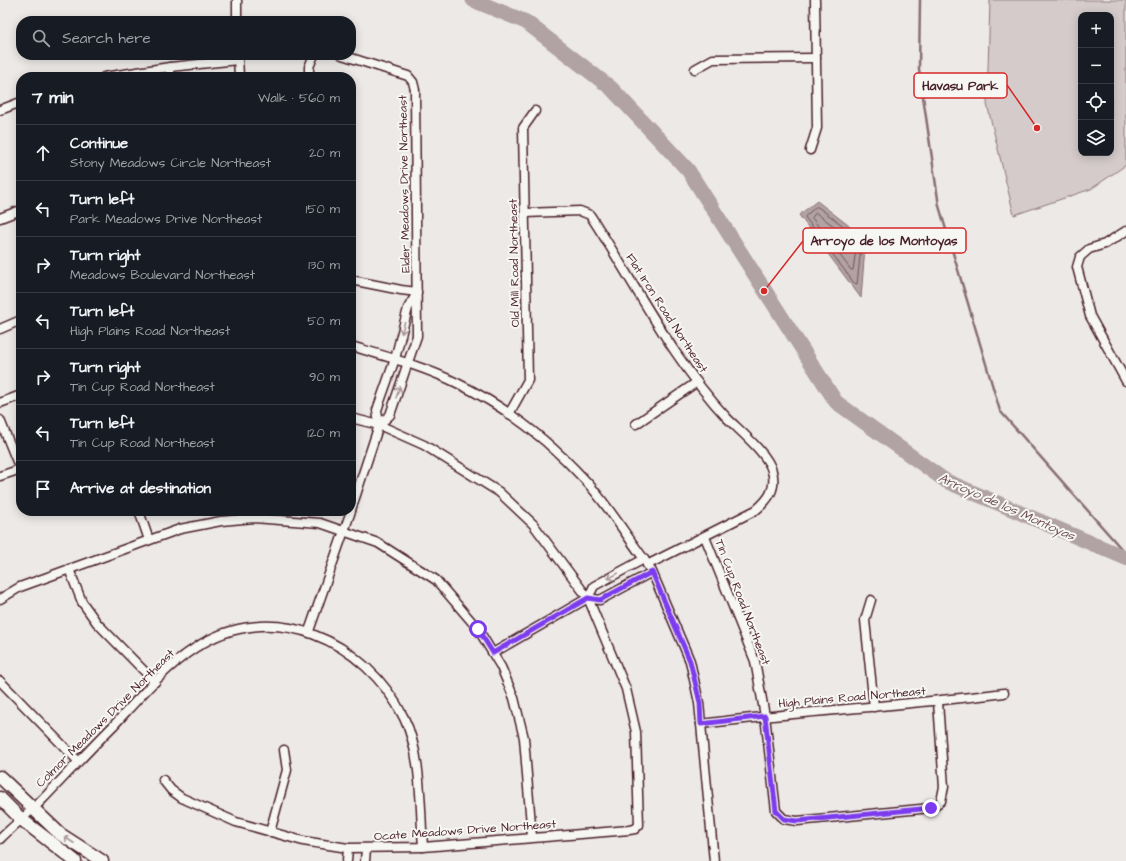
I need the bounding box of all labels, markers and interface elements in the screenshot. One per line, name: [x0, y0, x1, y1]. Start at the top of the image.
map controls: [1078, 12, 1114, 156]
button: +: [1078, 12, 1114, 48]
search box: [16, 16, 356, 60]
icon: search: [30, 27, 52, 49]
text: Search here: [62, 28, 151, 49]
button: −: [1078, 48, 1114, 84]
callout: Havasu Park: [914, 73, 1007, 98]
text: Havasu Park: [922, 77, 999, 95]
button: locate: [1078, 84, 1114, 120]
text: 7 min: [32, 86, 74, 110]
text: Walk · 560 m: [258, 89, 340, 107]
street label: Elder Meadows Drive Northeast: [394, 95, 415, 273]
button: layers: [1078, 120, 1114, 156]
text: Continue: [70, 133, 128, 154]
icon: ahead: [32, 142, 54, 164]
text: 20 m: [309, 144, 340, 162]
text: Stony Meadows Circle Northeast: [70, 154, 271, 172]
text: Turn left: [70, 189, 134, 210]
icon: left: [32, 198, 54, 220]
street label: Old Mill Road Northeast: [505, 198, 524, 327]
text: 150 m: [306, 200, 340, 218]
text: Park Meadows Drive Northeast: [70, 210, 262, 228]
callout: Arroyo de los Montoyas: [803, 228, 966, 253]
text: Arroyo de los Montoyas: [810, 232, 958, 251]
text: Turn right: [70, 245, 141, 266]
street label: Flat Iron Road Northeast: [621, 250, 712, 377]
icon: right: [32, 254, 54, 276]
text: 130 m: [308, 256, 340, 274]
text: Meadows Boulevard Northeast: [70, 266, 255, 284]
text: Turn left: [70, 301, 134, 322]
icon: left: [32, 310, 54, 332]
text: 50 m: [307, 312, 340, 330]
one-way arrow: [399, 321, 406, 334]
text: High Plains Road Northeast: [70, 322, 230, 340]
text: Turn right: [70, 357, 141, 378]
icon: right: [32, 366, 54, 388]
text: 90 m: [309, 368, 340, 386]
text: Tin Cup Road Northeast: [70, 378, 215, 396]
one-way arrow: [395, 387, 403, 399]
text: Turn left: [70, 413, 134, 434]
icon: left: [32, 422, 54, 444]
text: 120 m: [307, 424, 340, 442]
text: Tin Cup Road Northeast: [70, 434, 215, 452]
water label: Arroyo de los Montoyas: [935, 469, 1079, 547]
icon: arrive: [32, 478, 54, 500]
text: Arrive at destination: [70, 478, 211, 499]
street label: Tin Cup Road Northeast: [711, 537, 774, 668]
one-way arrow: [607, 572, 619, 580]
route start: [469, 620, 487, 638]
street label: Colmor Meadows Drive Northeast: [32, 645, 178, 791]
street label: High Plains Road Northeast: [778, 683, 927, 713]
route end: [922, 799, 940, 817]
street label: Ocate Meadows Drive Northeast: [373, 816, 557, 845]
one-way arrow: [64, 836, 75, 844]

